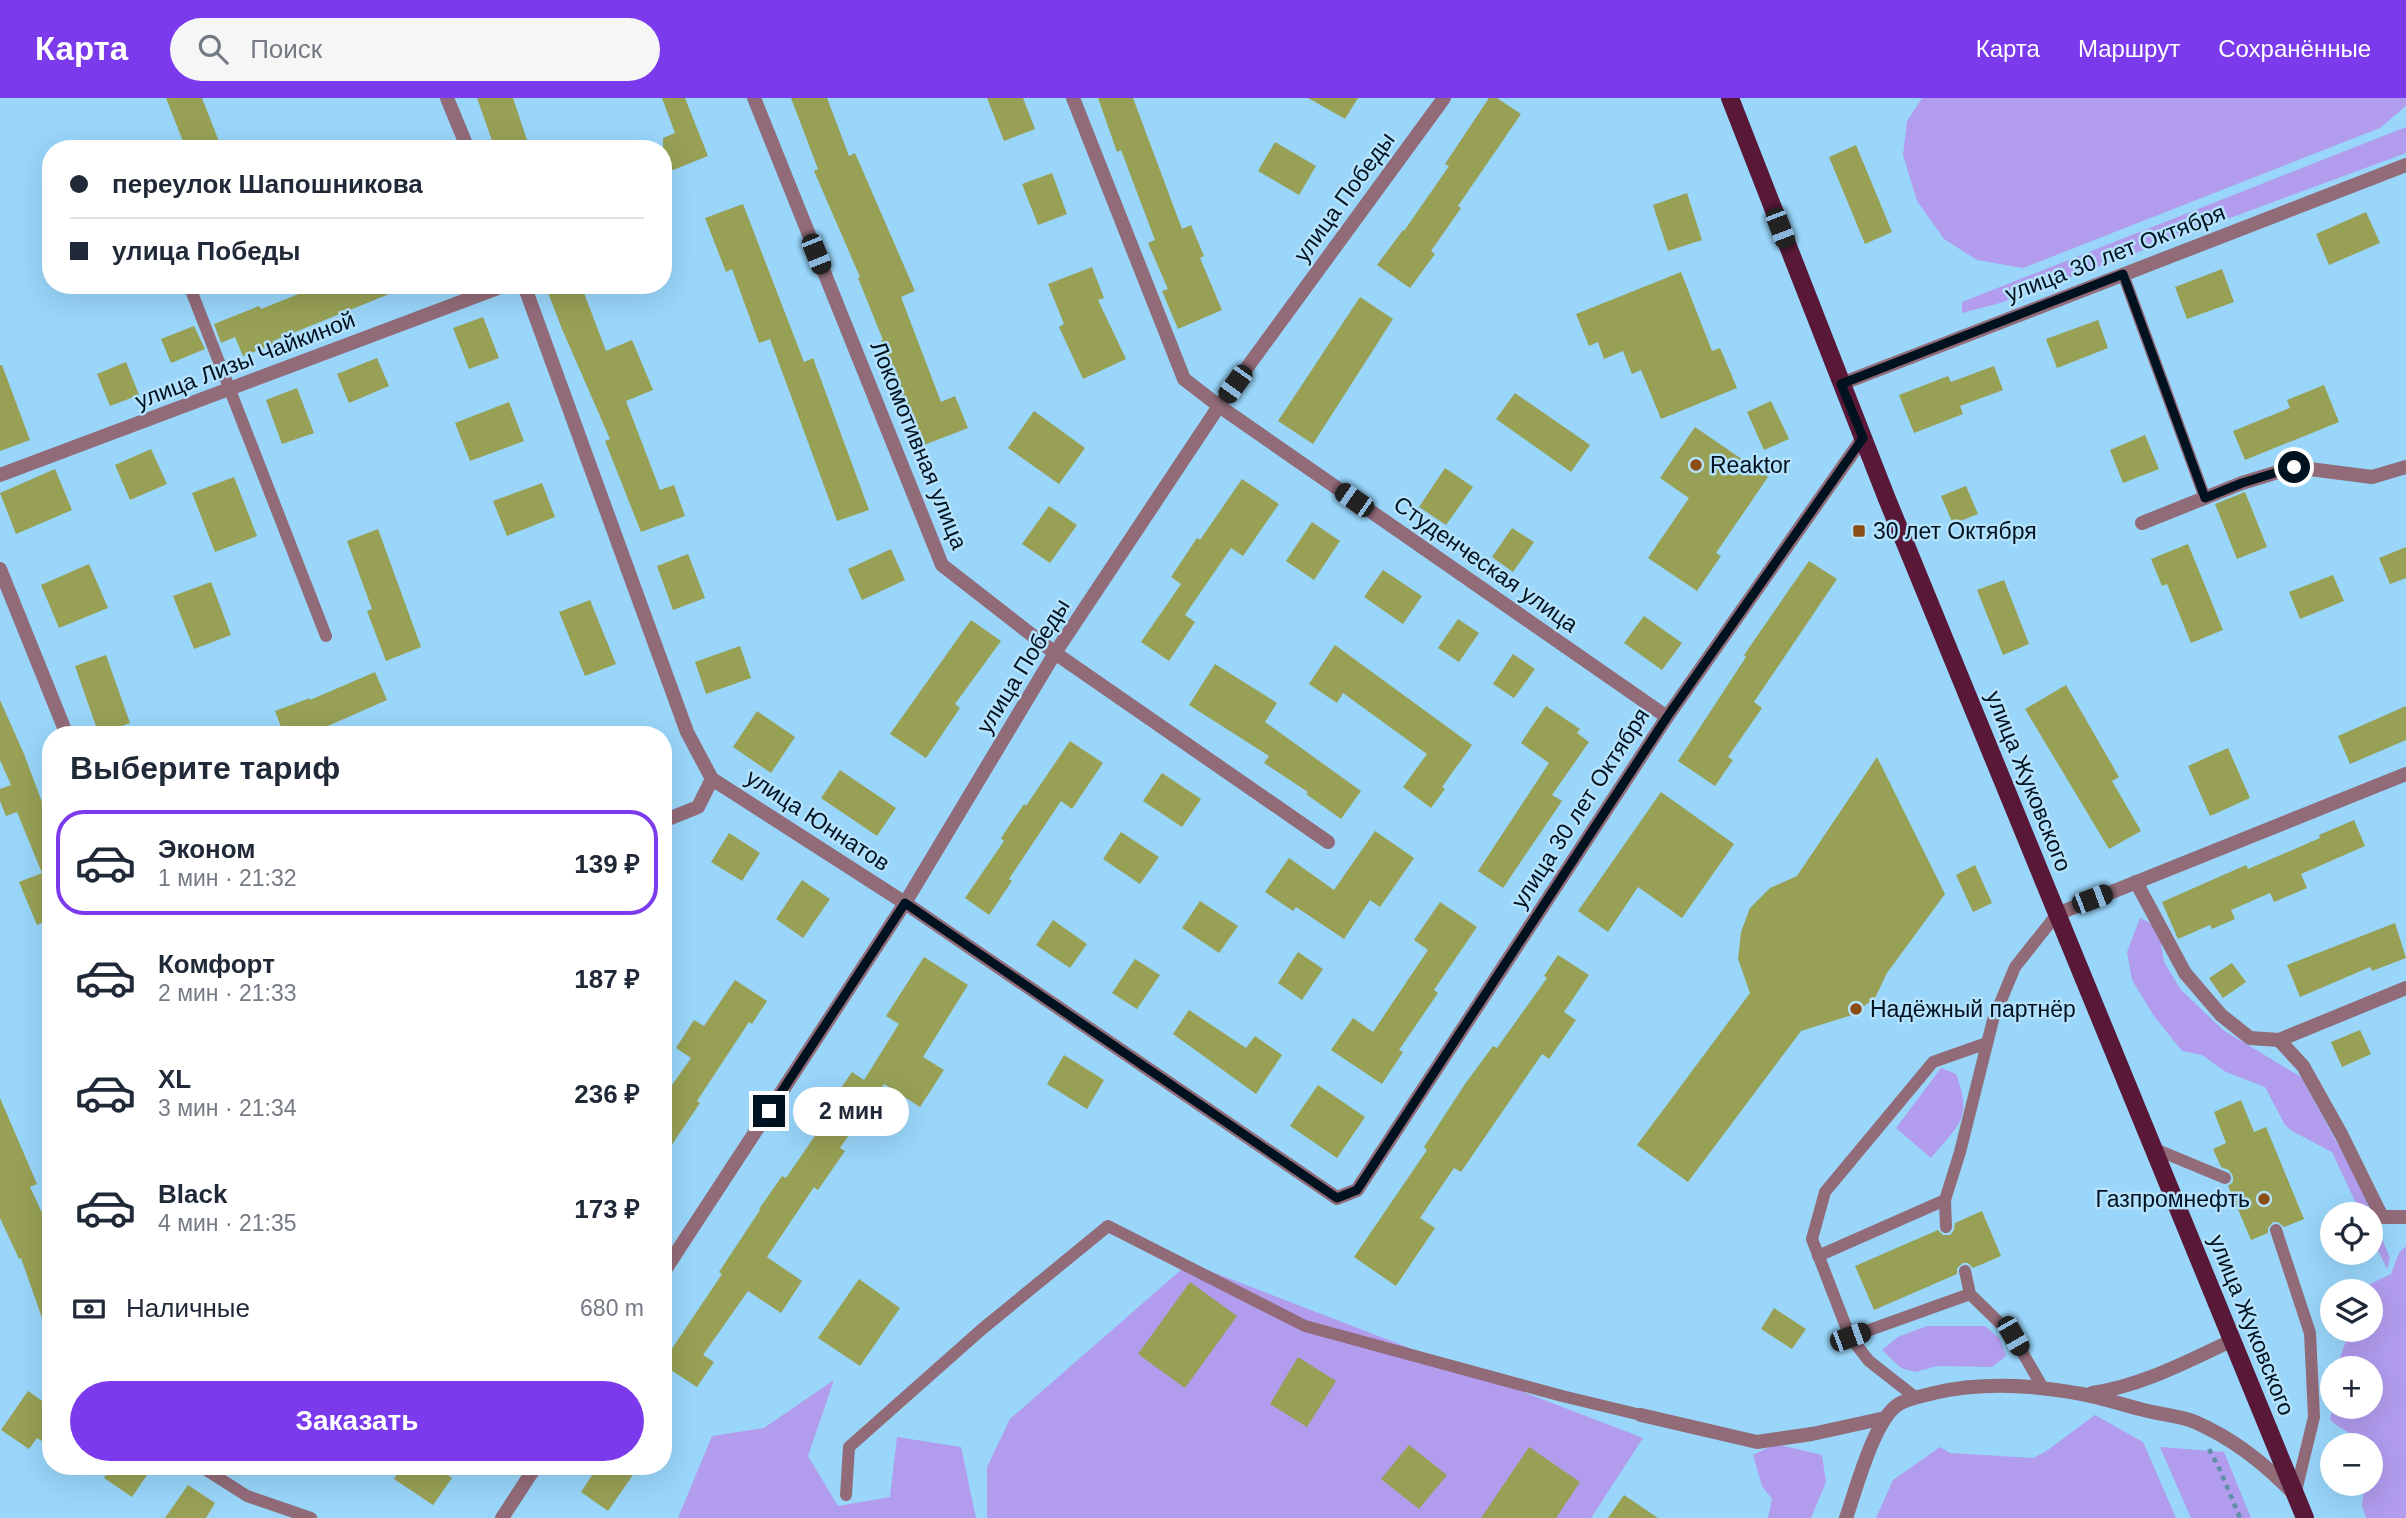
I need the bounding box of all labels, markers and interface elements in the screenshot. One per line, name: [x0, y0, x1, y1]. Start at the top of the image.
search box: [170, 18, 660, 81]
text: Карта: [35, 30, 128, 67]
icon: search: [194, 30, 232, 68]
text: Поиск: [250, 34, 322, 64]
text: Карта: [1976, 35, 2040, 62]
text: Маршрут: [2078, 35, 2180, 62]
text: Сохранённые: [2218, 35, 2371, 62]
street label: улица Победы: [1288, 127, 1400, 267]
text: переулок Шапошникова: [112, 169, 423, 199]
street label: улица 30 лет Октября: [2001, 199, 2229, 307]
car: [1763, 205, 1798, 251]
car: [799, 231, 834, 277]
text: улица Победы: [112, 236, 300, 266]
street label: улица Лизы Чайкиной: [131, 306, 359, 414]
street label: Локомотивная улица: [865, 337, 973, 553]
car: [1215, 361, 1256, 407]
route start: [2278, 451, 2310, 483]
place label: Reaktor: [1710, 452, 1791, 478]
marker: Reaktor: [1688, 457, 1704, 473]
car: [1331, 479, 1378, 521]
street label: Студенческая улица: [1389, 491, 1583, 638]
place label: 30 лет Октября: [1873, 518, 2037, 544]
marker: 30 лет Октября: [1851, 523, 1867, 539]
street label: улица Победы: [971, 594, 1075, 738]
street label: улица Жуковского: [1981, 687, 2077, 875]
street label: улица 30 лет Октября: [1506, 703, 1654, 913]
text: Выберите тариф: [70, 750, 340, 786]
street label: улица Юннатов: [741, 764, 895, 876]
icon: car: [74, 831, 137, 894]
text: Эконом: [158, 834, 256, 864]
text: 139 ₽: [574, 849, 640, 879]
text: 1 мин · 21:32: [158, 865, 297, 891]
car: [2069, 882, 2116, 916]
icon: car: [74, 946, 137, 1009]
text: Комфорт: [158, 949, 275, 979]
text: 187 ₽: [574, 964, 640, 994]
text: 2 мин · 21:33: [158, 980, 297, 1006]
place label: Надёжный партнёр: [1870, 996, 2076, 1022]
marker: Надёжный партнёр: [1848, 1001, 1864, 1017]
icon: car: [74, 1061, 137, 1124]
text: XL: [158, 1064, 191, 1094]
text: 236 ₽: [574, 1079, 640, 1109]
callout: 2 мин: [794, 1086, 909, 1136]
text: 3 мин · 21:34: [158, 1095, 297, 1121]
route end: [753, 1095, 785, 1127]
text: 2 мин: [819, 1098, 883, 1124]
icon: car: [74, 1176, 137, 1239]
text: Black: [158, 1179, 227, 1209]
place label: Газпромнефть: [2095, 1186, 2250, 1212]
marker: Газпромнефть: [2256, 1191, 2272, 1207]
text: 173 ₽: [574, 1194, 640, 1224]
map controls: [2320, 1202, 2383, 1496]
button: locate: [2320, 1202, 2383, 1265]
text: 4 мин · 21:35: [158, 1210, 297, 1236]
street label: улица Жуковского: [2204, 1231, 2300, 1419]
button: layers: [2320, 1279, 2383, 1342]
icon: cash: [70, 1290, 108, 1328]
text: Наличные: [126, 1293, 250, 1323]
text: 680 m: [580, 1295, 644, 1321]
car: [1994, 1313, 2033, 1359]
car: [1827, 1320, 1874, 1354]
button: +: [2320, 1356, 2383, 1419]
button: Заказать: [70, 1381, 644, 1461]
button: −: [2320, 1433, 2383, 1496]

